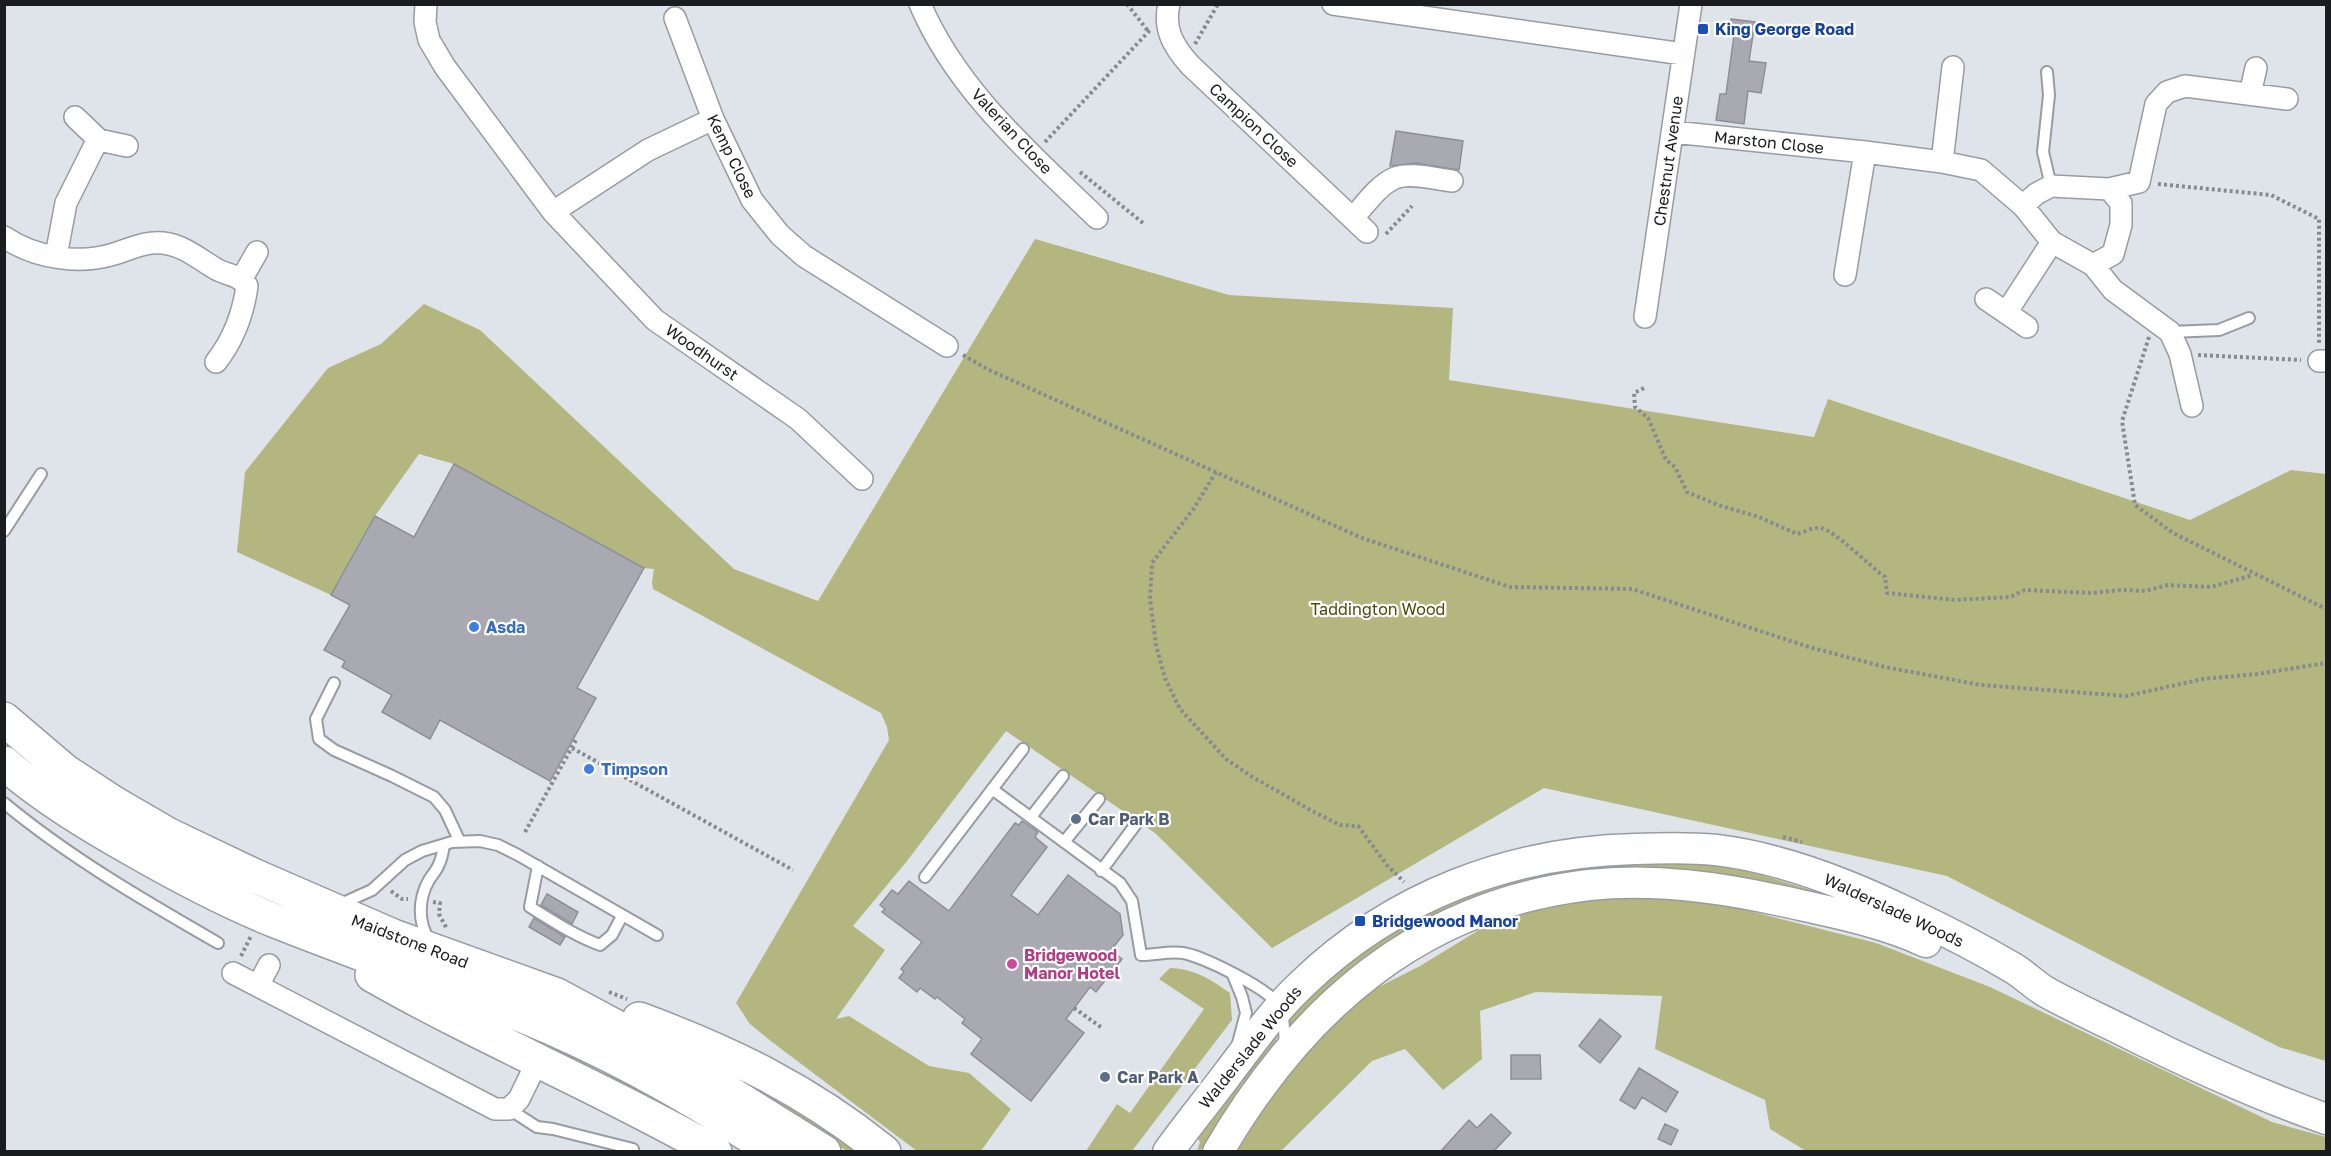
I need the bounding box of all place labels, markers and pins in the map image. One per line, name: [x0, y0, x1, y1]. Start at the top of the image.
place label: King George Road: [1715, 19, 1854, 39]
marker: King George Road: [1696, 22, 1710, 36]
place label: Asda: [486, 617, 525, 637]
marker: Asda: [467, 620, 481, 634]
place label: Timpson: [601, 759, 668, 779]
marker: Timpson: [582, 762, 596, 776]
place label: Car Park B: [1088, 809, 1169, 829]
marker: Car Park B: [1069, 812, 1083, 826]
place label: Bridgewood Manor: [1372, 911, 1518, 931]
marker: Bridgewood Manor: [1353, 914, 1367, 928]
place label: Bridgewood Manor Hotel: [1024, 945, 1121, 983]
marker: Bridgewood Manor Hotel: [1005, 957, 1019, 971]
place label: Car Park A: [1117, 1067, 1199, 1087]
marker: Car Park A: [1098, 1070, 1112, 1084]

